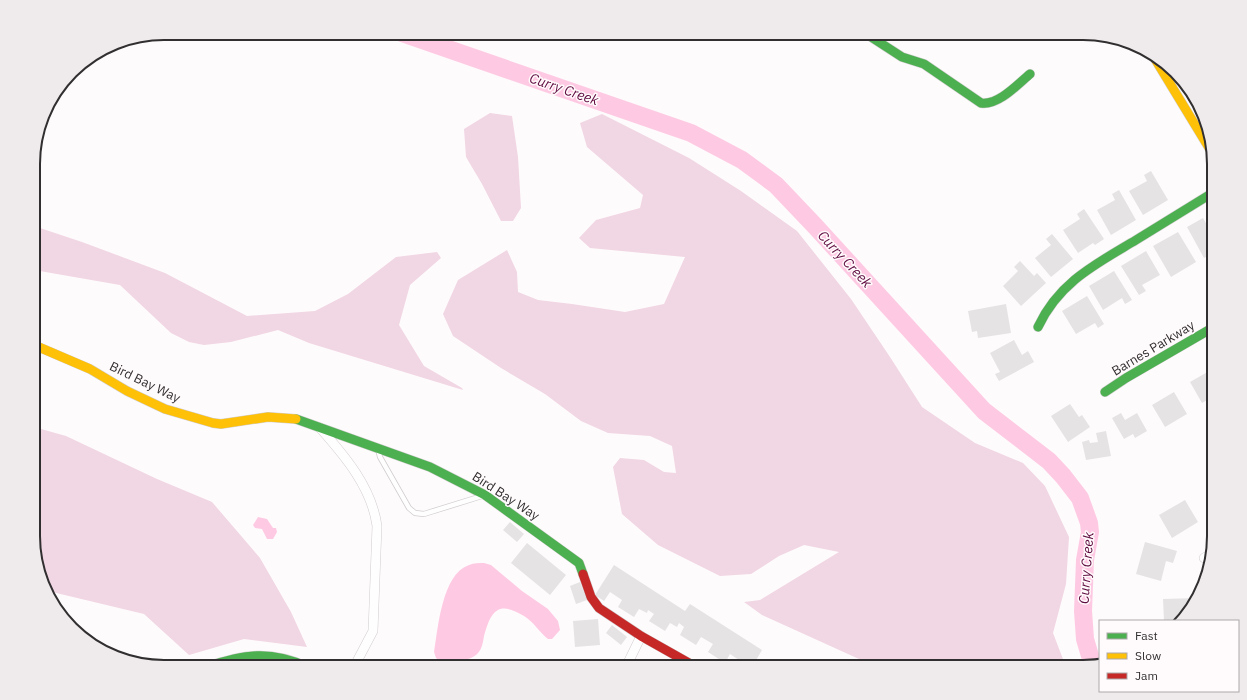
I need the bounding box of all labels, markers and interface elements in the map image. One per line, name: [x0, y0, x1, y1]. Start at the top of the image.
water label: Curry Creek: [527, 69, 602, 109]
water label: Curry Creek: [814, 227, 877, 292]
street label: Barnes Parkway: [1108, 316, 1198, 379]
street label: Bird Bay Way: [107, 358, 184, 407]
street label: Bird Bay Way: [469, 468, 543, 524]
water label: Curry Creek: [1075, 531, 1098, 604]
legend: [1099, 620, 1239, 692]
text: Fast: [1135, 628, 1158, 643]
text: Slow: [1135, 648, 1161, 663]
text: Jam: [1135, 668, 1158, 683]

